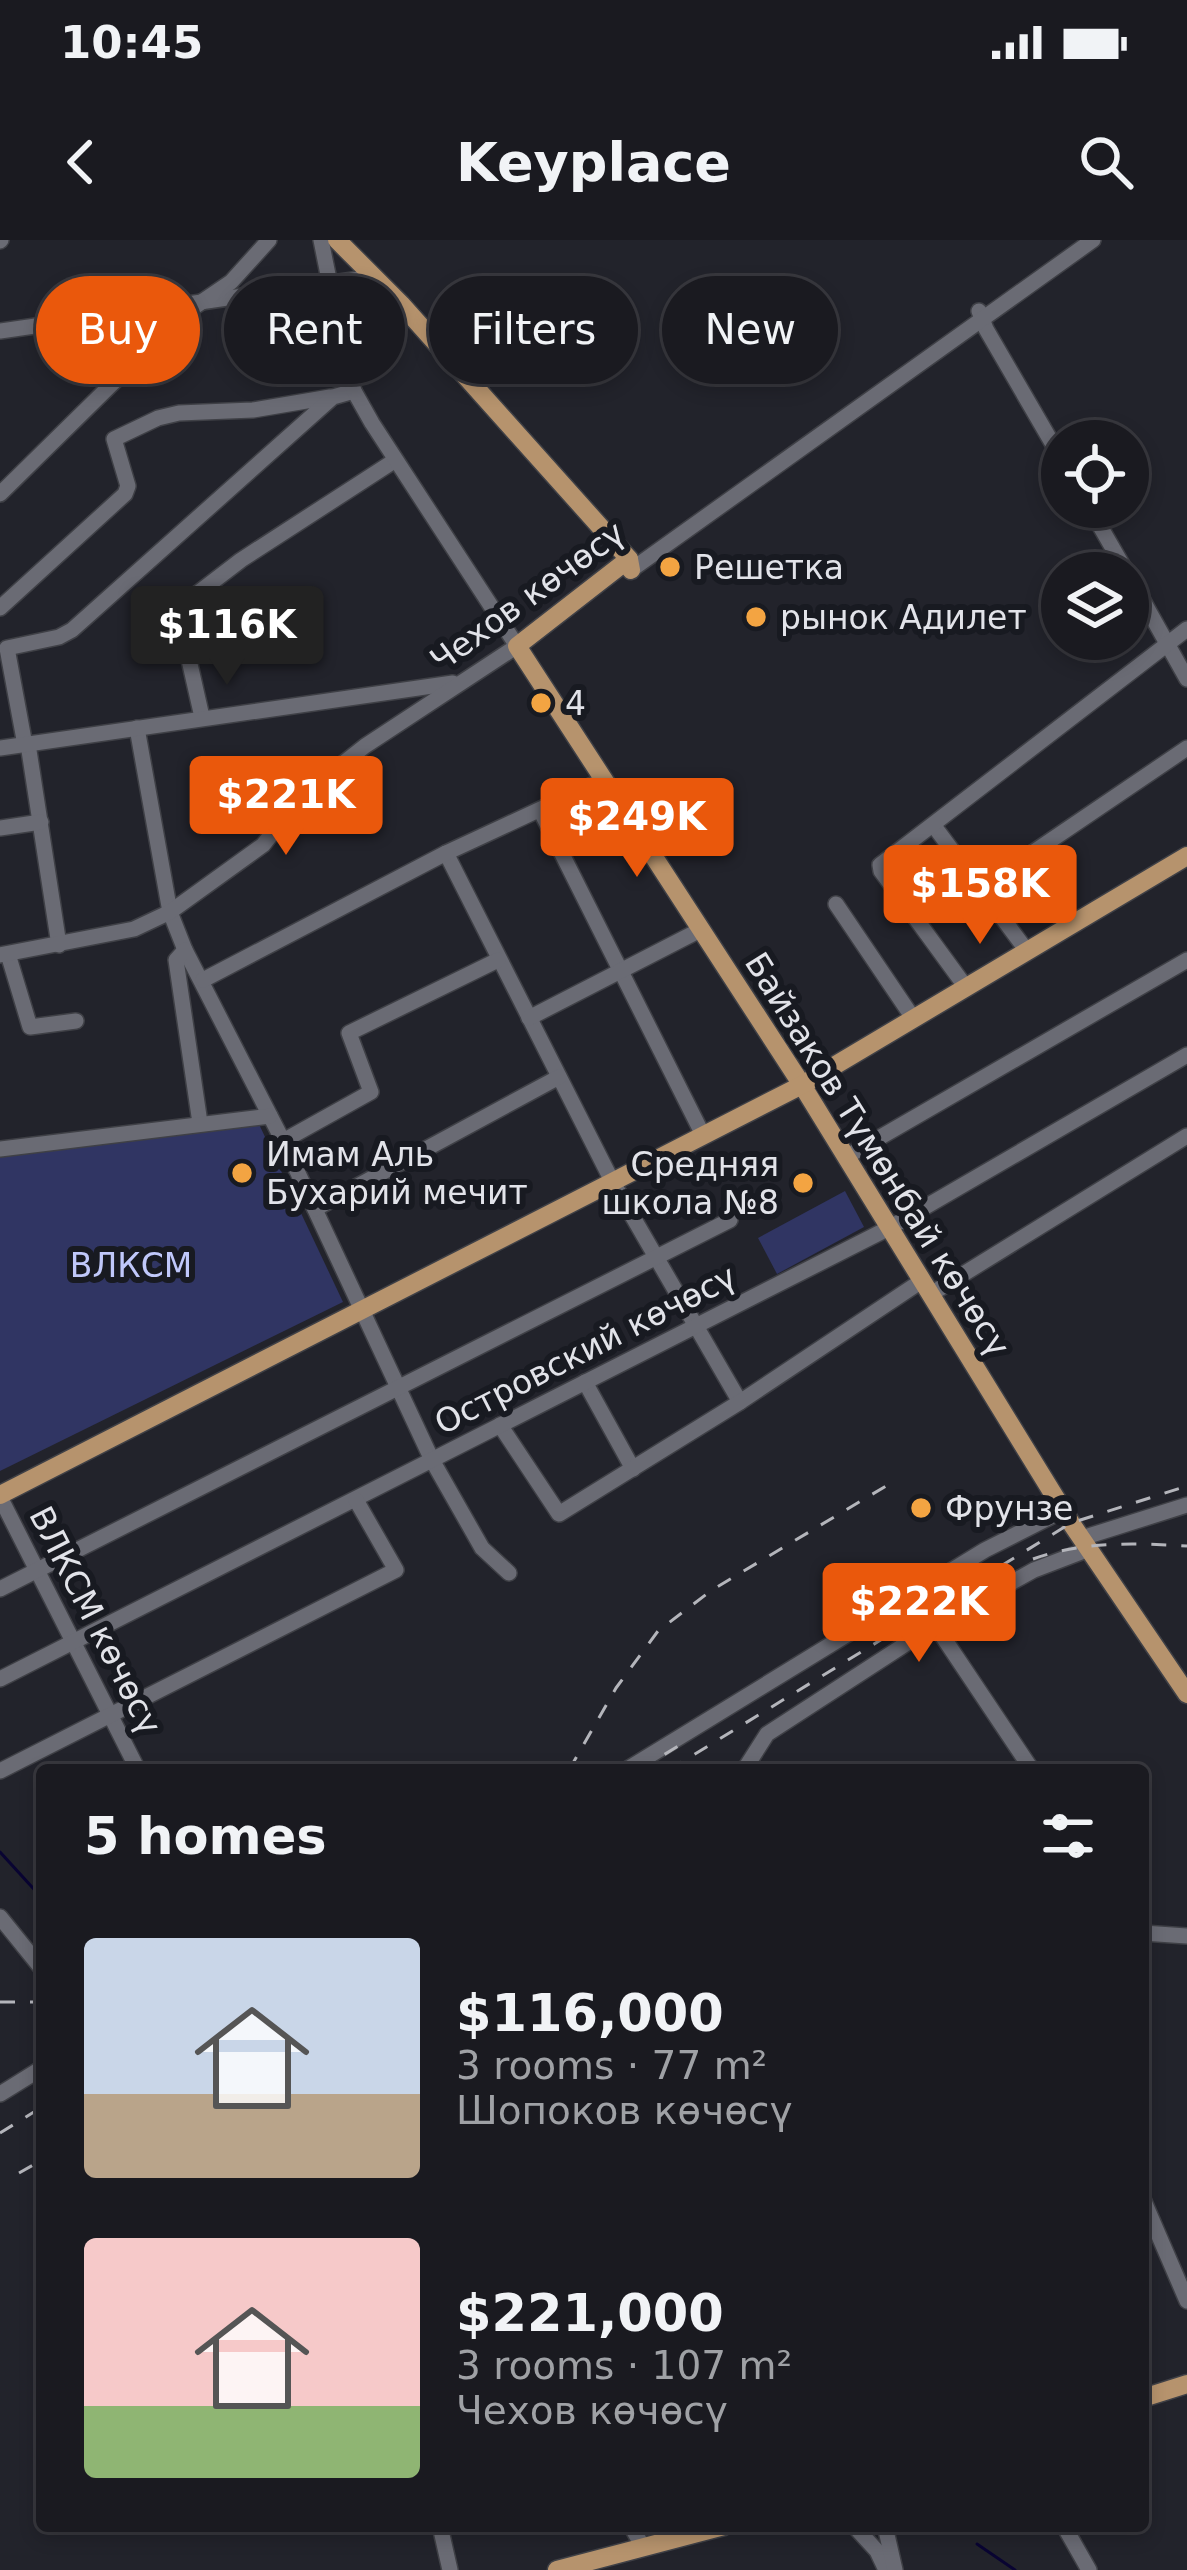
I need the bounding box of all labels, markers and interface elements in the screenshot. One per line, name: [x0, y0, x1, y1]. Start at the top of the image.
text: 10:45: [60, 16, 203, 69]
icon: back: [48, 129, 114, 195]
icon: search: [1073, 129, 1139, 195]
text: Keyplace: [456, 131, 731, 194]
chip: Buy: [36, 276, 200, 384]
chip: Rent: [224, 276, 405, 384]
chip: Filters: [429, 276, 638, 384]
chip: New: [662, 276, 838, 384]
map controls: [1041, 420, 1149, 660]
button: locate: [1041, 420, 1149, 528]
street label: Чехов көчөсү: [423, 513, 632, 680]
place label: Решетка: [694, 548, 844, 587]
button: layers: [1041, 552, 1149, 660]
marker: Решетка: [657, 554, 683, 580]
pin: $116K: [143, 586, 311, 688]
place label: рынок Адилет: [780, 598, 1027, 637]
text: $116K: [158, 602, 296, 647]
marker: рынок Адилет: [743, 604, 769, 630]
place label: 4: [565, 684, 586, 723]
marker: 4: [528, 690, 554, 716]
pin: $221K: [202, 756, 370, 858]
text: $221K: [217, 772, 355, 817]
pin: $249K: [553, 778, 721, 880]
text: $249K: [568, 794, 706, 839]
pin: $158K: [896, 845, 1064, 947]
text: $158K: [911, 861, 1049, 906]
street label: Байзаков Түмөнбай көчөсү: [737, 945, 1018, 1363]
place label: Имам Аль Бухарий мечит: [266, 1135, 528, 1212]
place label: Средняя школа №8: [602, 1145, 779, 1222]
marker: Имам Аль Бухарий мечит: [229, 1160, 255, 1186]
marker: Средняя школа №8: [790, 1170, 816, 1196]
park label: ВЛКСМ: [70, 1246, 192, 1285]
street label: Островский көчөсү: [428, 1257, 742, 1442]
place label: Фрунзе: [945, 1489, 1073, 1528]
marker: Фрунзе: [908, 1495, 934, 1521]
street label: ВЛКСМ көчөсү: [21, 1500, 170, 1741]
pin: $222K: [835, 1563, 1003, 1665]
text: $222K: [850, 1579, 988, 1624]
icon: filters: [1035, 1803, 1101, 1869]
text: 5 homes: [84, 1807, 327, 1866]
text: $116,000: [456, 1984, 724, 2043]
icon: home: [180, 1986, 324, 2130]
text: 3 rooms · 77 m²: [456, 2043, 767, 2088]
text: Шопоков көчөсү: [456, 2088, 793, 2133]
text: $221,000: [456, 2284, 724, 2343]
icon: home: [180, 2286, 324, 2430]
text: 3 rooms · 107 m²: [456, 2343, 792, 2388]
text: Чехов көчөсү: [456, 2388, 728, 2433]

